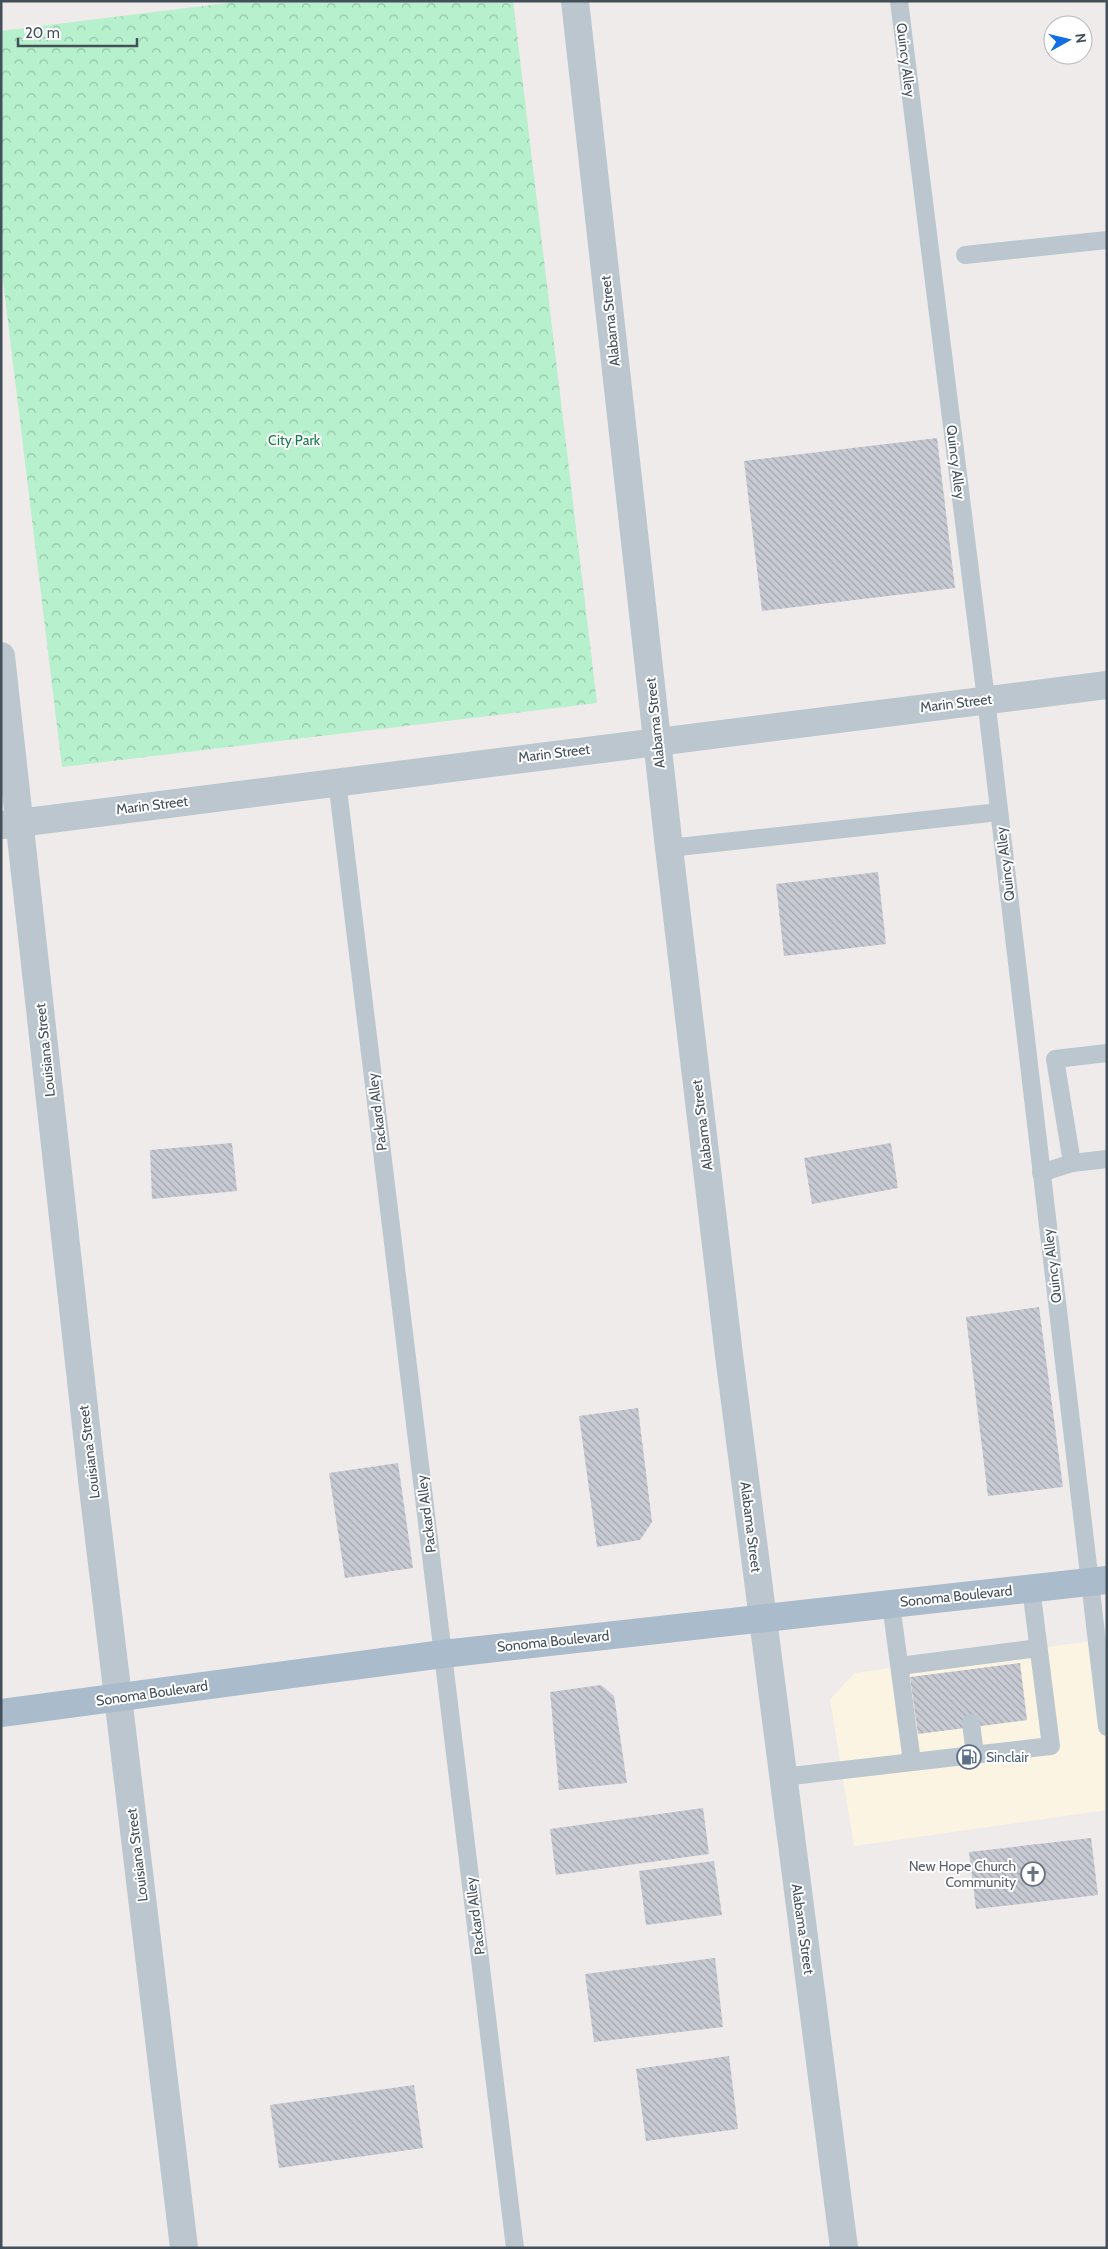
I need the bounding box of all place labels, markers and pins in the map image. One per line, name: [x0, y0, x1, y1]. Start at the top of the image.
fuel station icon: Sinclair: [956, 1744, 982, 1770]
place label: Sinclair: [986, 1748, 1029, 1766]
place label: New Hope Church Community: [909, 1857, 1016, 1891]
church icon: New Hope Church Community: [1020, 1861, 1046, 1887]

